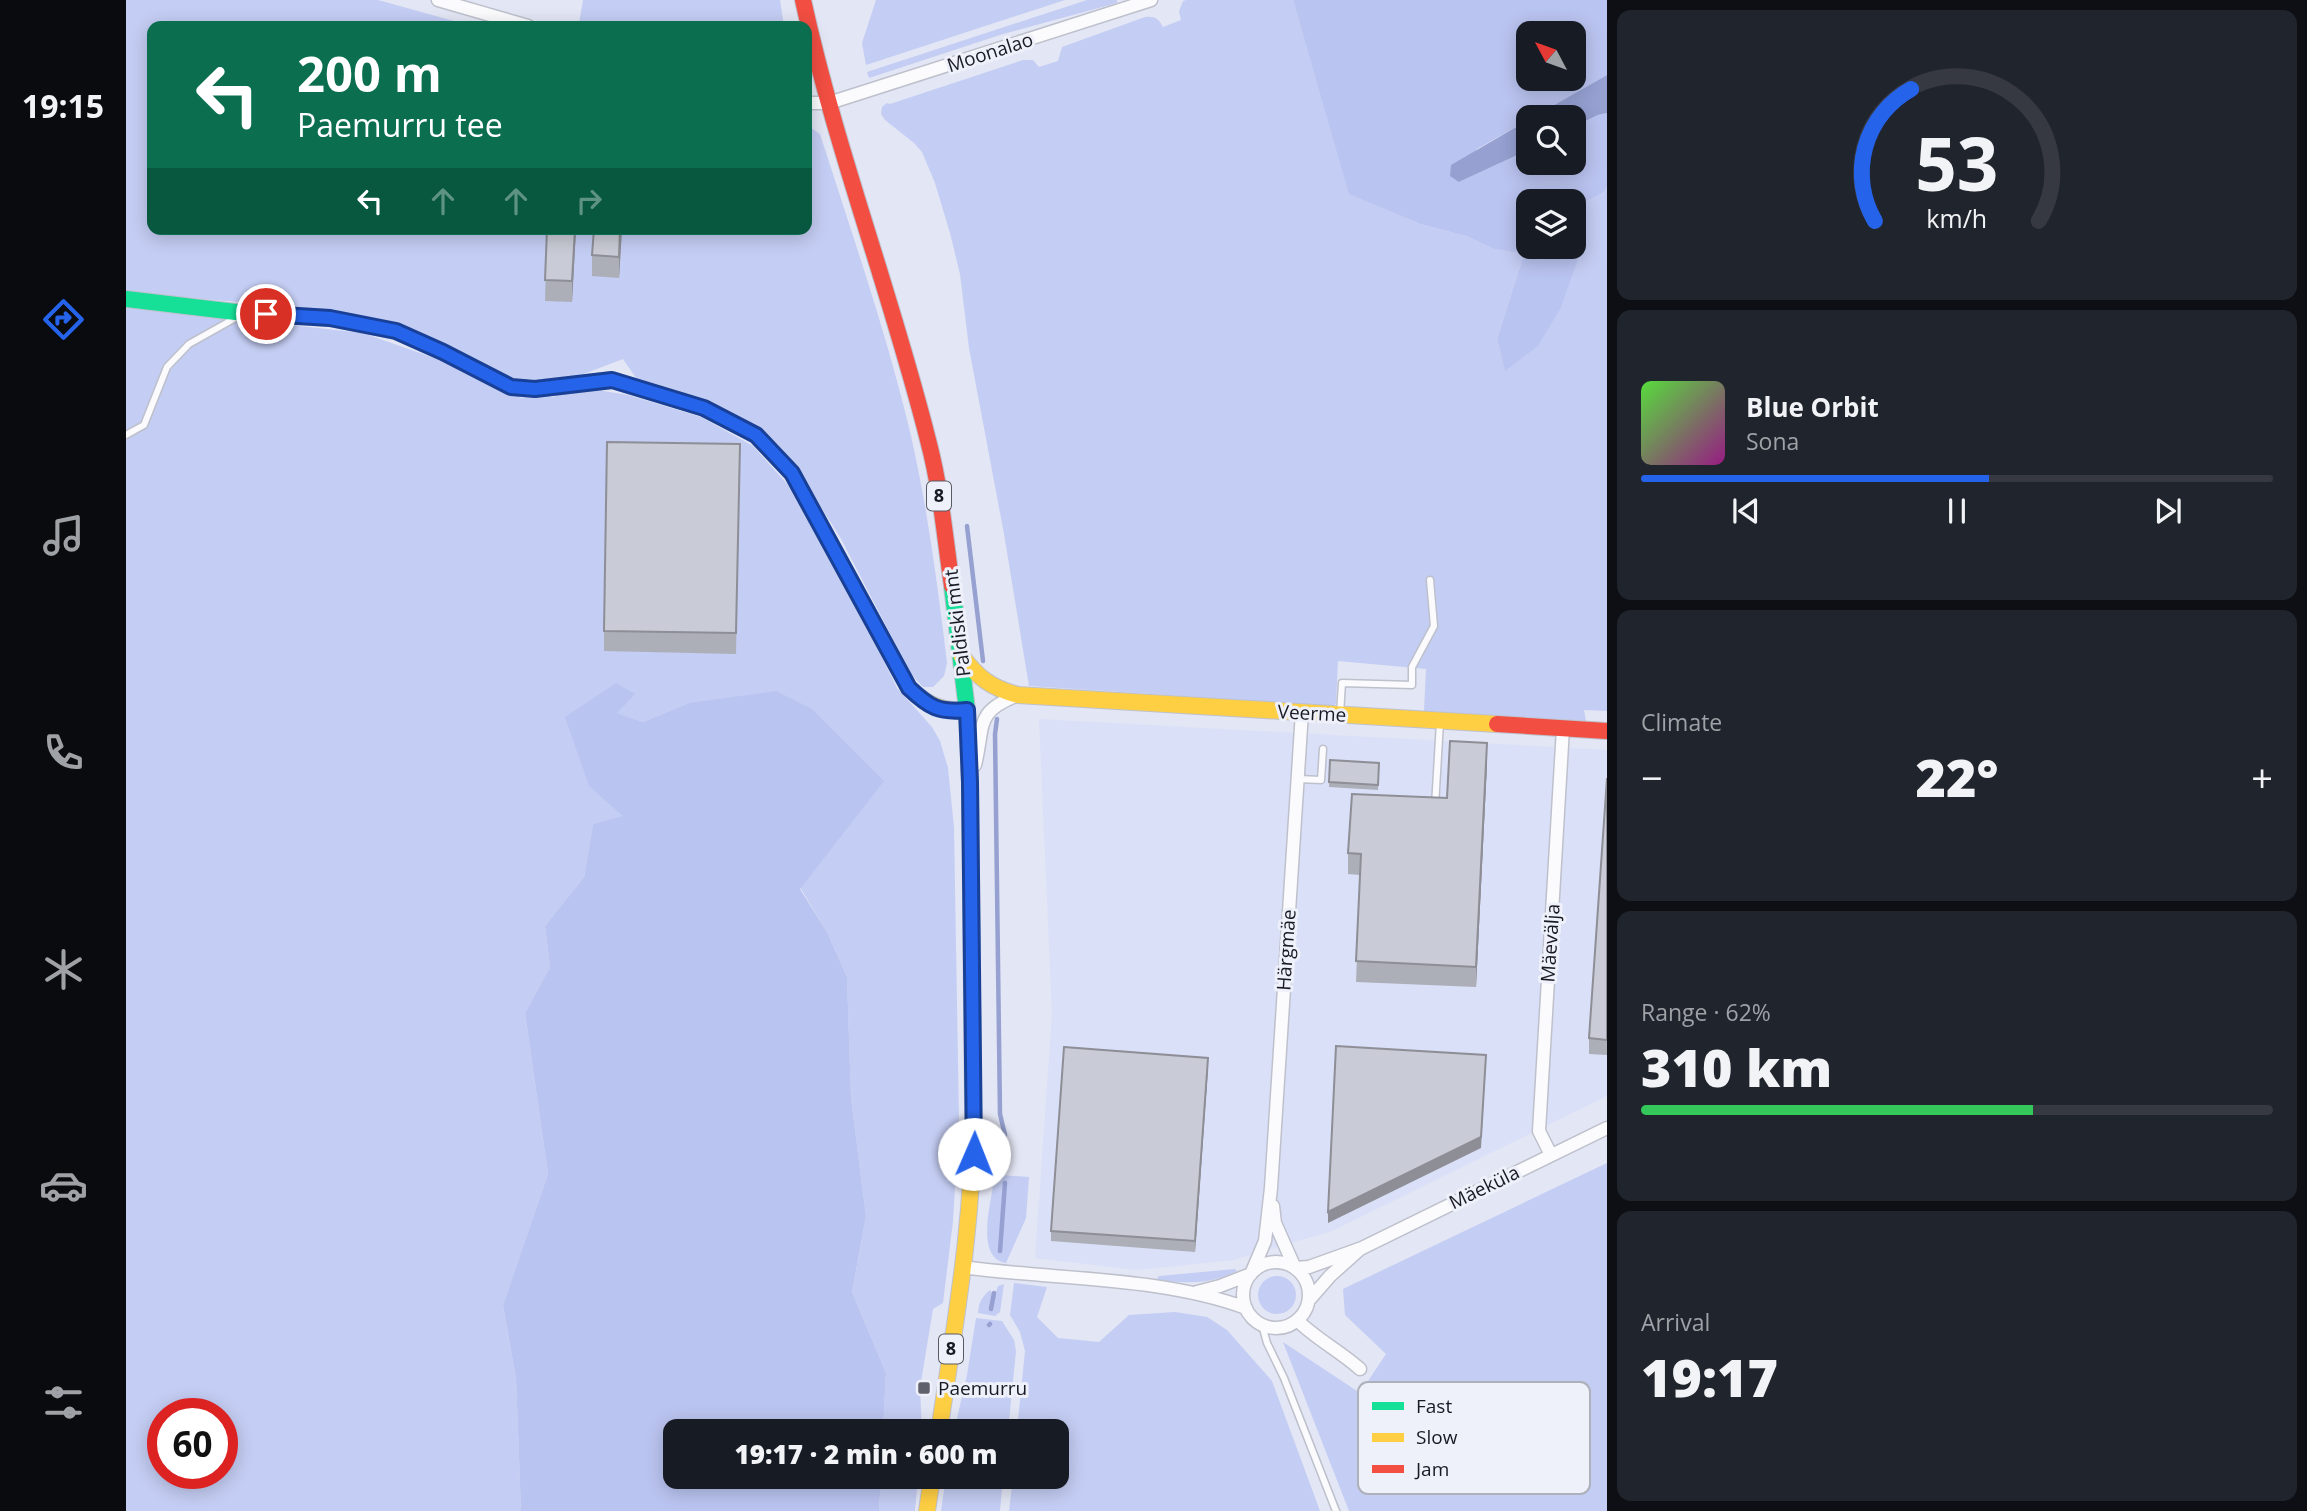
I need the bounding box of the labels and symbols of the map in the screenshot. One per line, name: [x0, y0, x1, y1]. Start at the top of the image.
north arrow: [1516, 21, 1586, 91]
street label: Moonalao: [944, 26, 1036, 78]
pin: [236, 284, 296, 344]
road number: 8: [927, 482, 951, 510]
street label: Paldiski mnt: [937, 568, 976, 678]
street label: Veerme: [1277, 698, 1347, 728]
street label: Mäevälja: [1534, 903, 1566, 983]
street label: Härgmäe: [1270, 908, 1302, 992]
position arrow: [937, 1117, 1011, 1191]
street label: Mäeküla: [1444, 1159, 1524, 1215]
road number: 8: [939, 1334, 963, 1364]
place label: Paemurru: [938, 1375, 1027, 1401]
marker: Paemurru: [916, 1380, 932, 1396]
legend: [1358, 1382, 1590, 1494]
text: Fast: [1416, 1393, 1452, 1419]
speed limit sign: 60: [147, 1398, 238, 1489]
text: Slow: [1416, 1424, 1458, 1450]
text: Jam: [1414, 1456, 1449, 1482]

